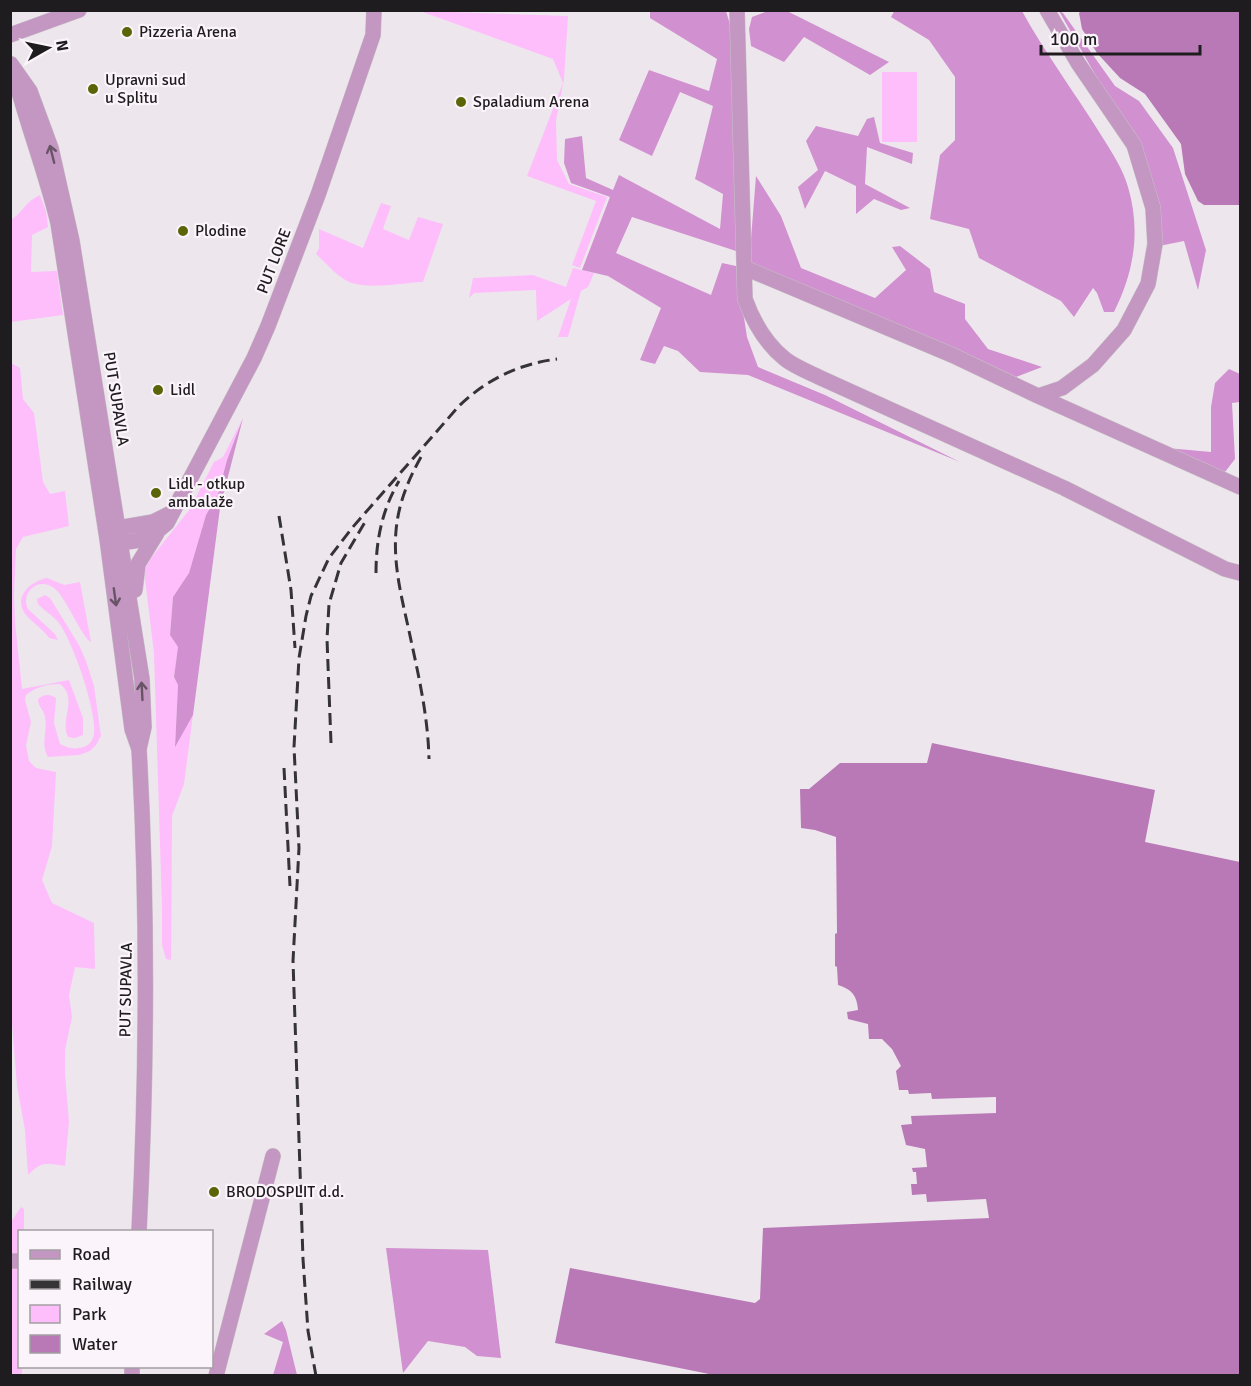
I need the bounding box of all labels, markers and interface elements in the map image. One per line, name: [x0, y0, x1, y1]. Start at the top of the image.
north arrow: [18, 18, 78, 78]
scale bar: [1041, 18, 1200, 56]
place label: Pizzeria Arena: [139, 22, 237, 42]
marker: Pizzeria Arena: [120, 25, 134, 39]
text: 100 m: [1050, 28, 1097, 50]
text: N: [51, 39, 73, 53]
place label: Upravni sud u Splitu: [105, 70, 186, 108]
marker: Upravni sud u Splitu: [86, 82, 100, 96]
place label: Spaladium Arena: [473, 92, 589, 112]
marker: Spaladium Arena: [454, 95, 468, 109]
one-way arrow: [46, 145, 58, 164]
place label: Plodine: [195, 221, 246, 241]
marker: Plodine: [176, 224, 190, 238]
street label: PUT LORE: [252, 226, 296, 296]
street label: PUT SUPAVLA: [99, 351, 133, 448]
place label: Lidl: [170, 380, 196, 400]
marker: Lidl: [151, 383, 165, 397]
place label: Lidl - otkup ambalaže: [168, 474, 245, 512]
marker: Lidl - otkup ambalaže: [149, 486, 163, 500]
one-way arrow: [110, 586, 121, 606]
one-way arrow: [137, 681, 148, 701]
street label: PUT SUPAVLA: [115, 942, 137, 1038]
place label: BRODOSPLIT d.d.: [226, 1182, 344, 1202]
marker: BRODOSPLIT d.d.: [207, 1185, 221, 1199]
legend: [18, 1230, 213, 1368]
text: Road: [72, 1243, 111, 1265]
text: Railway: [72, 1273, 133, 1295]
text: Park: [72, 1303, 107, 1325]
text: Water: [72, 1333, 118, 1355]

